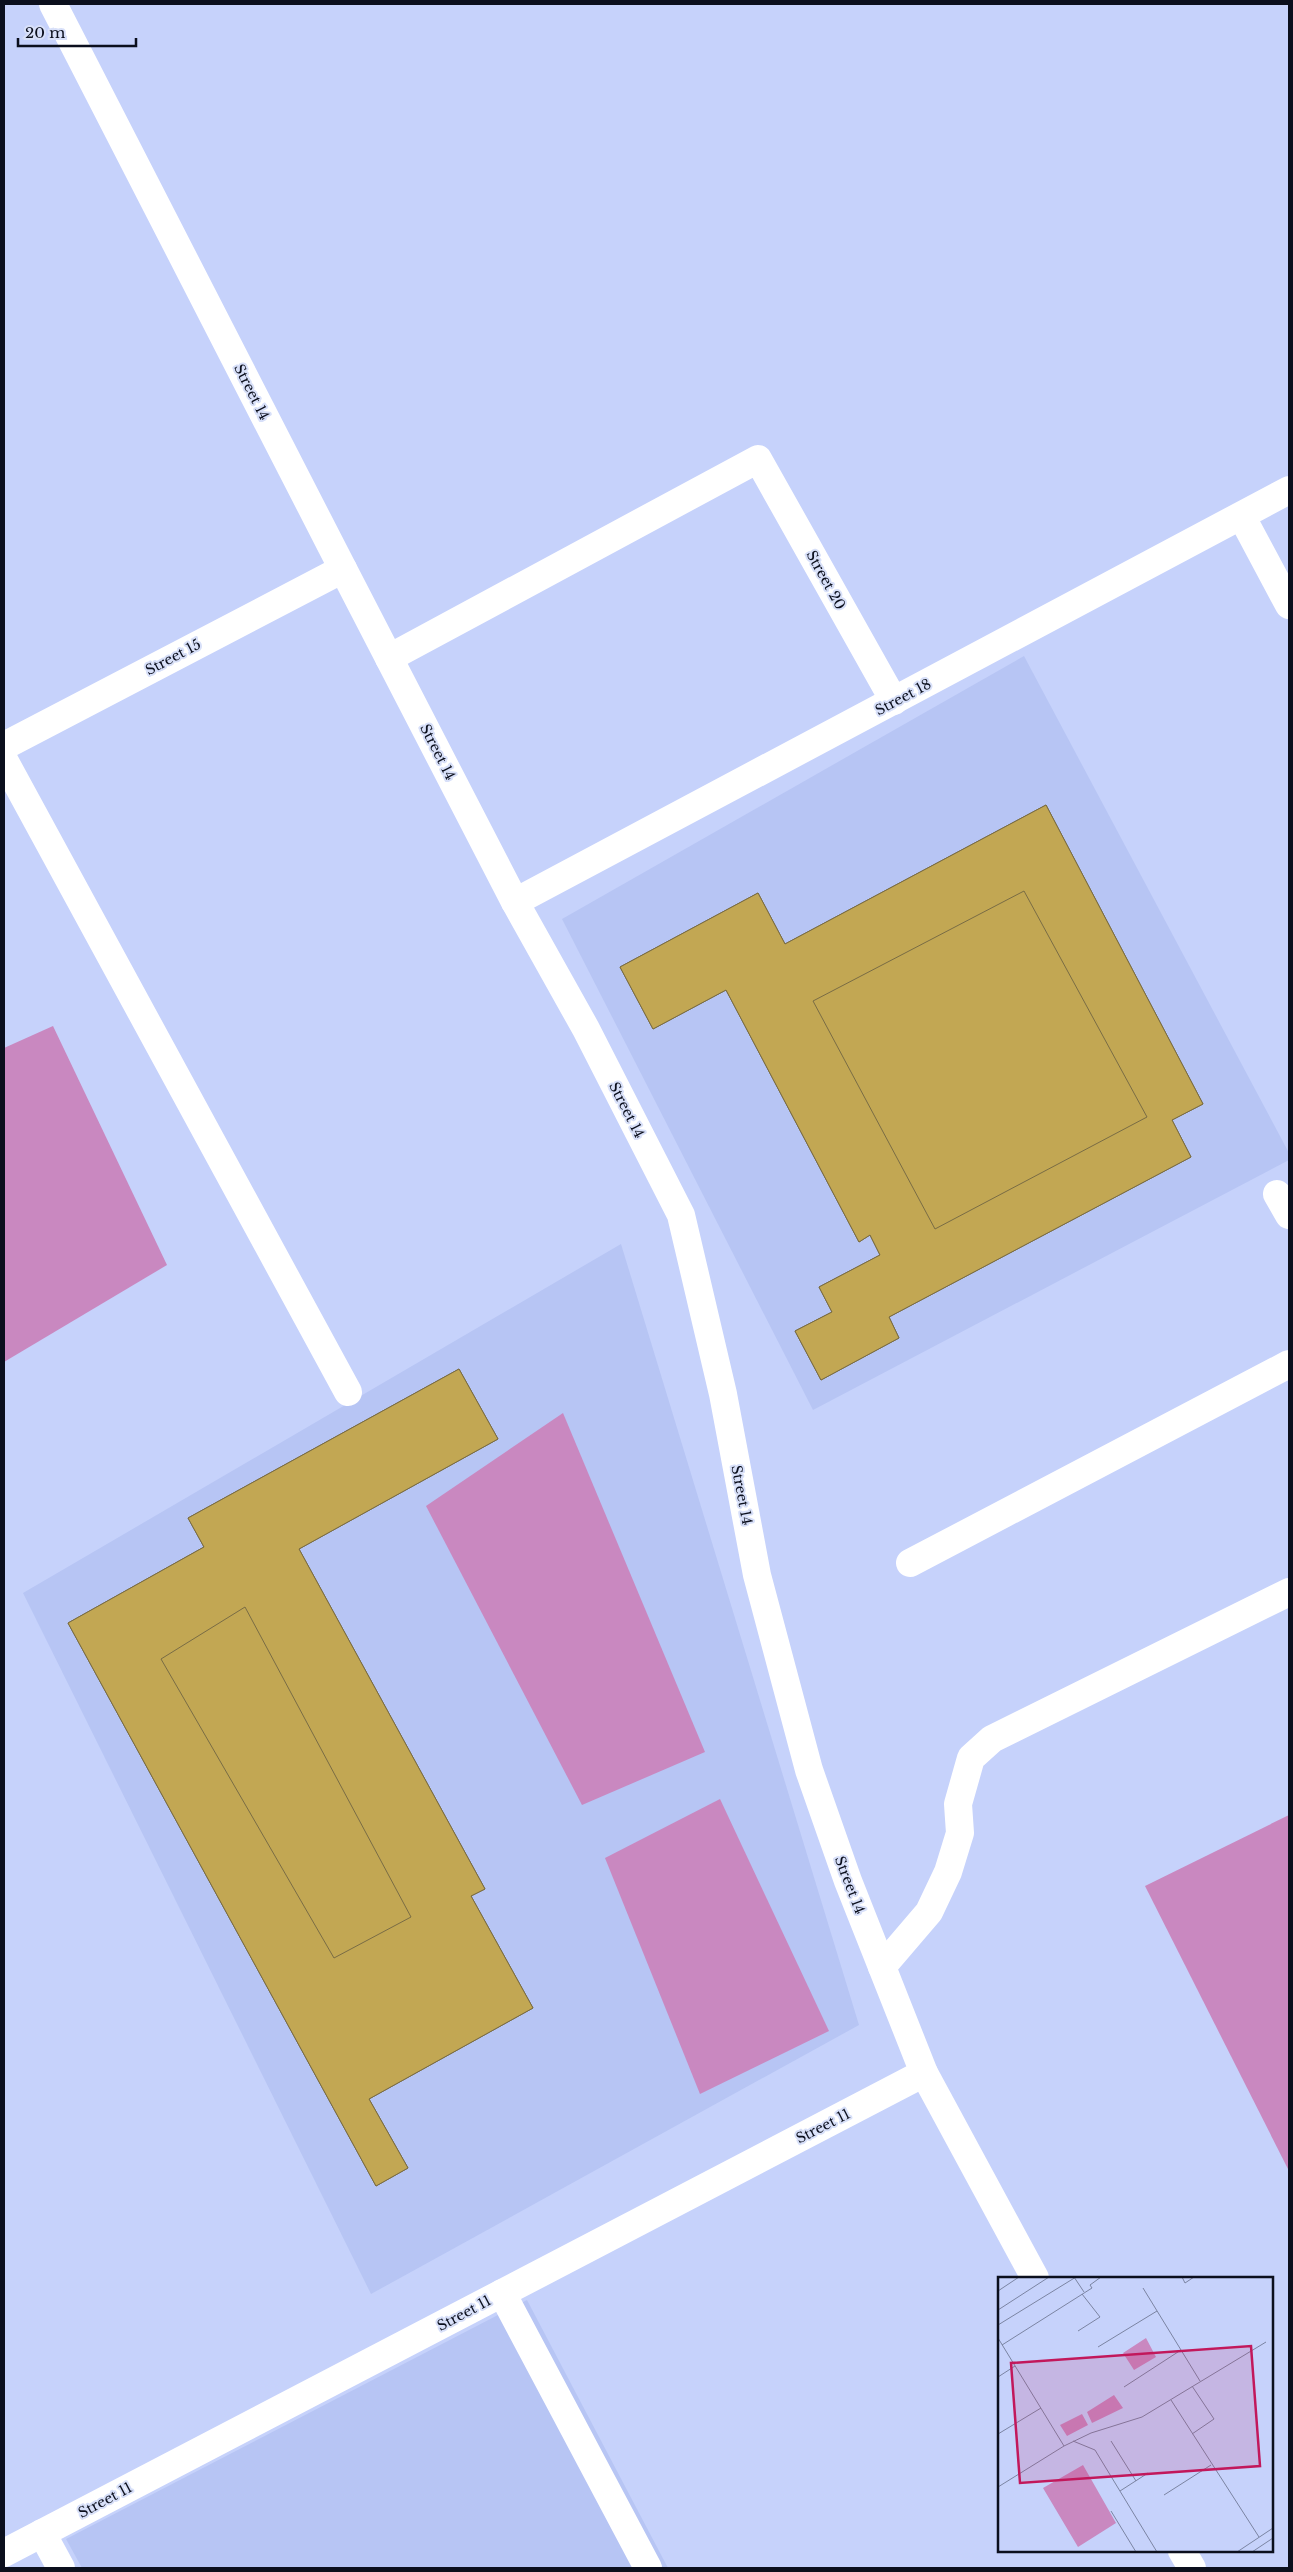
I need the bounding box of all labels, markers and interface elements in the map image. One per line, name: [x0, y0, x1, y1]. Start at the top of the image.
scale bar: [18, 15, 135, 47]
text: 20 m: [25, 23, 65, 42]
street label: Street 14: [230, 361, 274, 423]
street label: Street 20: [802, 547, 850, 613]
street label: Street 15: [142, 635, 204, 679]
street label: Street 18: [872, 675, 934, 719]
street label: Street 14: [416, 721, 460, 783]
street label: Street 14: [605, 1079, 649, 1141]
street label: Street 14: [727, 1464, 757, 1526]
street label: Street 14: [831, 1853, 869, 1917]
street label: Street 11: [793, 2105, 853, 2147]
inset map: [998, 2277, 1273, 2552]
street label: Street 11: [434, 2291, 494, 2335]
street label: Street 11: [75, 2478, 135, 2522]

